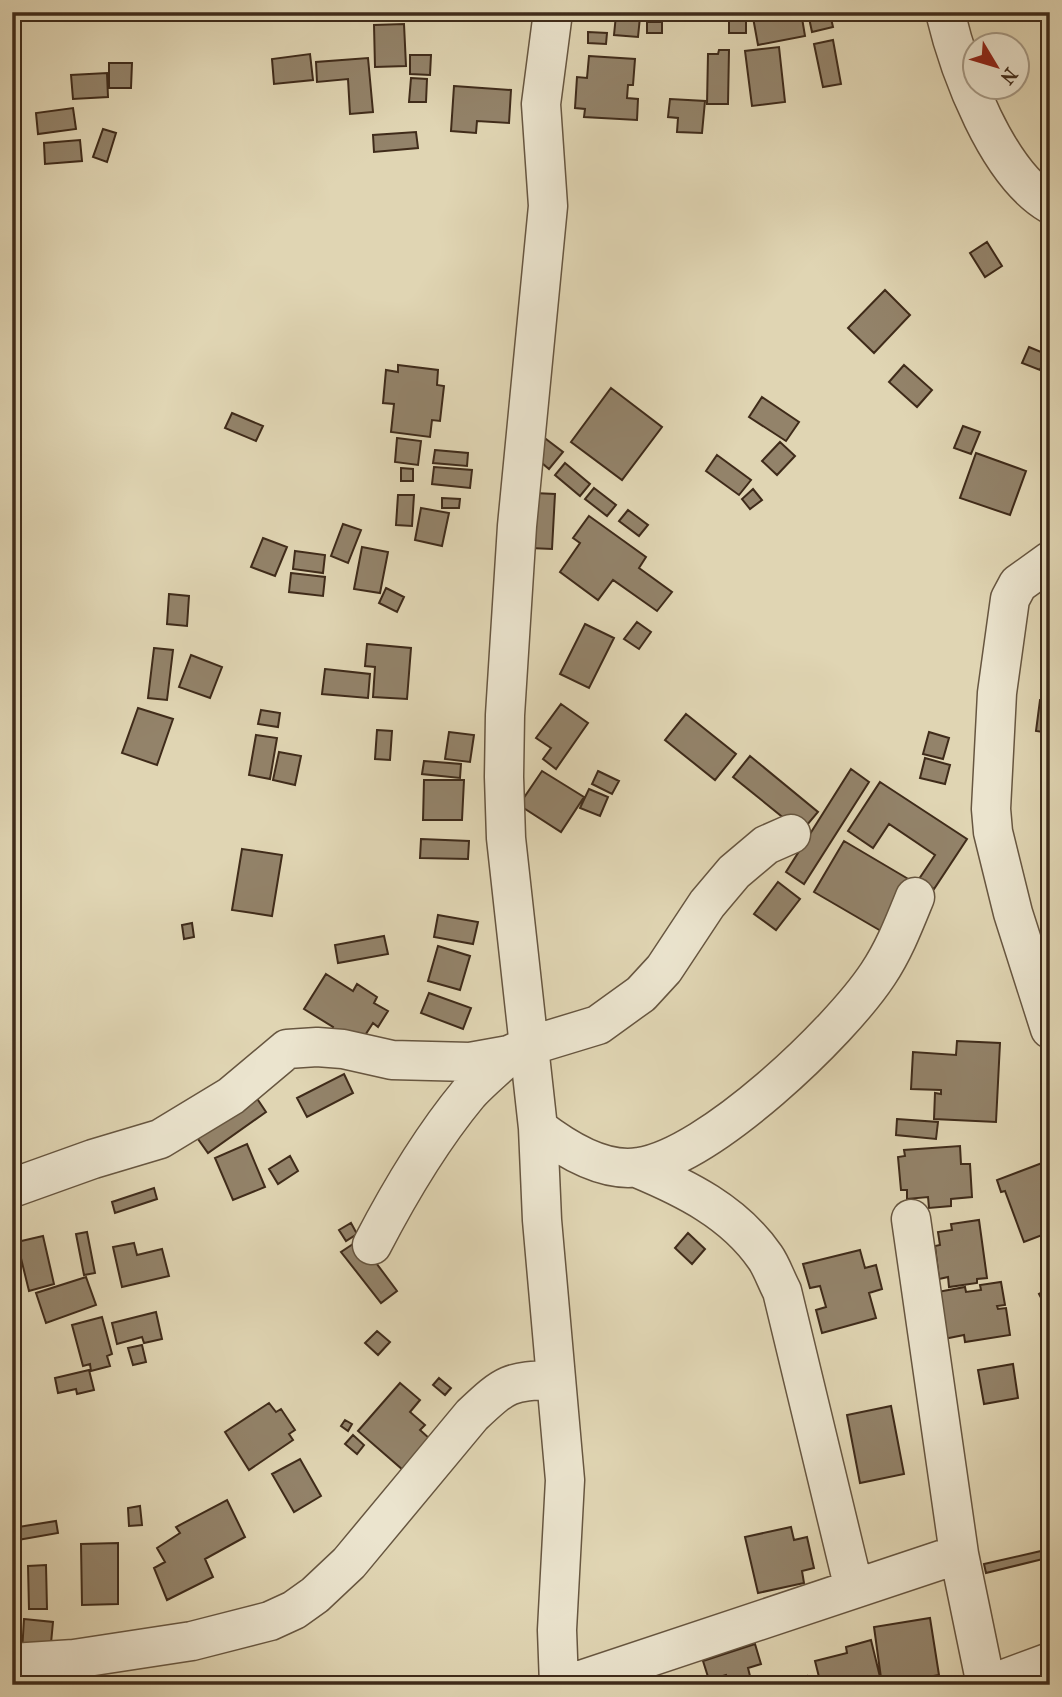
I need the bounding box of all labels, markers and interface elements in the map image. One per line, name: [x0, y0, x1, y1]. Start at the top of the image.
north arrow: [960, 32, 1030, 102]
text: N: [995, 63, 1022, 89]

